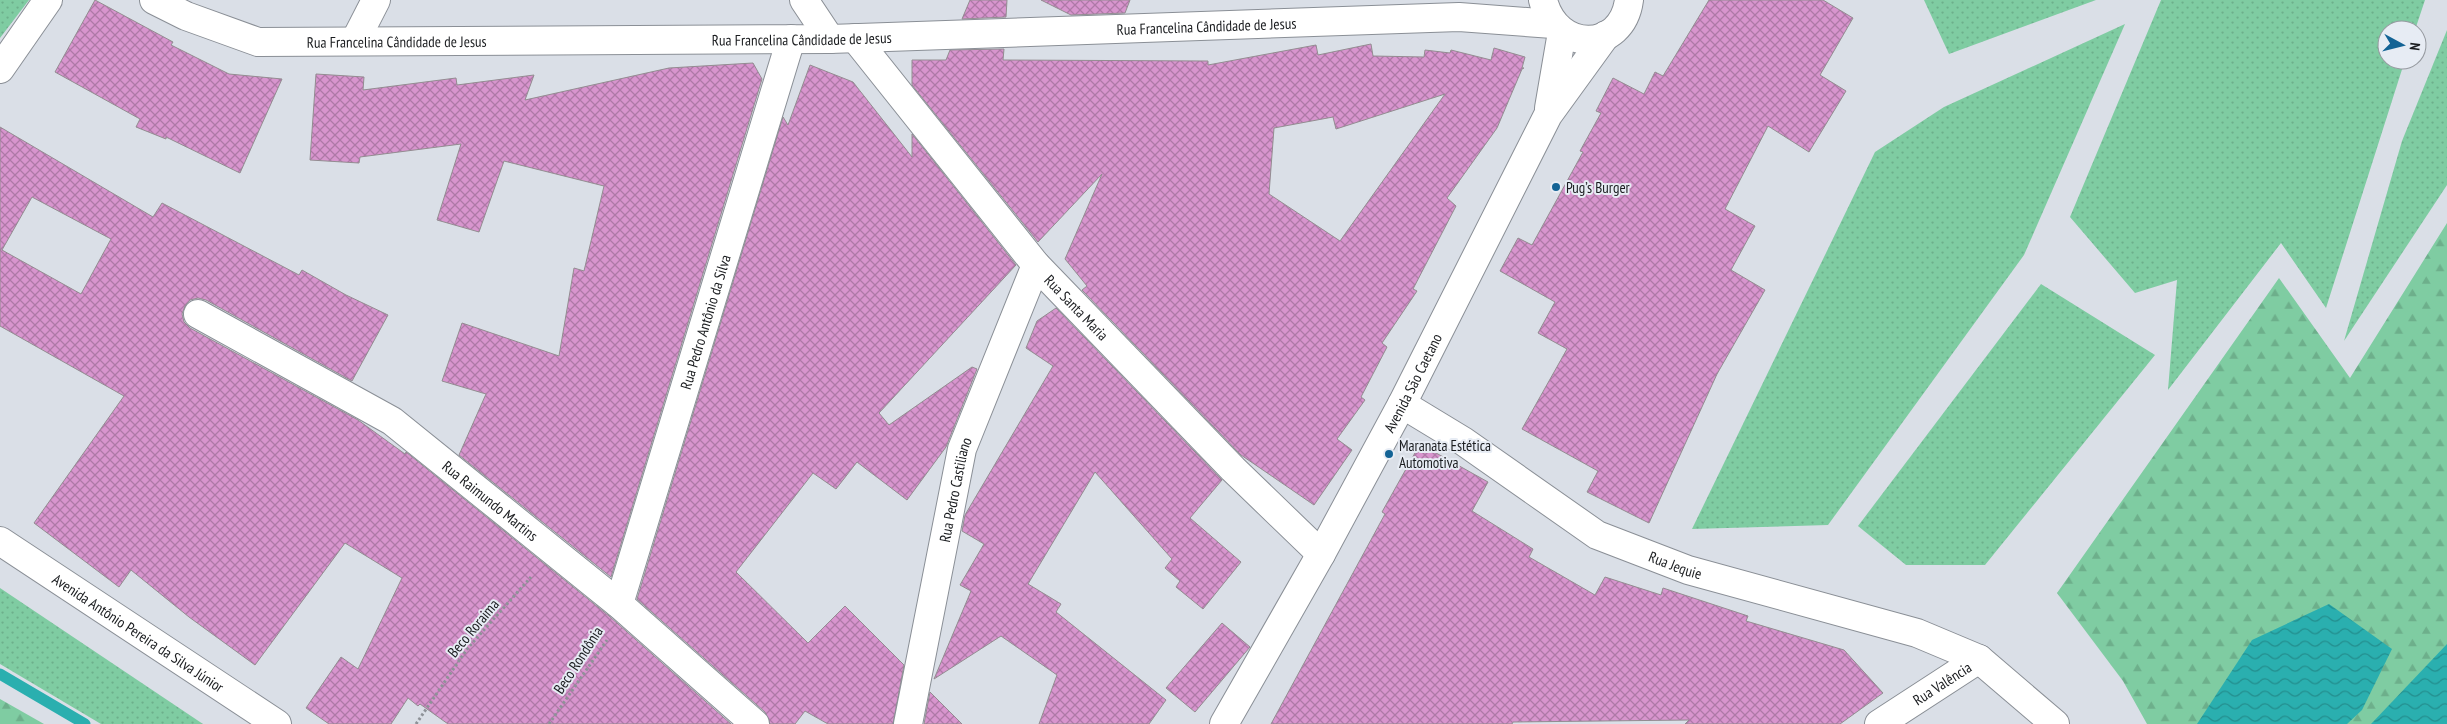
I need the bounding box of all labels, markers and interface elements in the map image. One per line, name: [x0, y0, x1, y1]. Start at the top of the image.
street label: Rua Francelina Cândidade de Jesus: [1116, 13, 1297, 38]
north arrow: [2377, 20, 2427, 70]
street label: Rua Francelina Cândidade de Jesus: [712, 27, 892, 49]
street label: Rua Francelina Cândidade de Jesus: [307, 31, 487, 51]
text: N: [2406, 42, 2424, 51]
place label: Pug’s Burger: [1566, 178, 1631, 197]
marker: Pug’s Burger: [1550, 181, 1562, 193]
street label: Rua Pedro Antônio da Silva: [675, 252, 734, 391]
street label: Rua Santa Maria: [1041, 270, 1113, 344]
street label: Avenida São Caetano: [1379, 330, 1446, 435]
street label: Rua Pedro Castiliano: [934, 434, 975, 544]
place label: Maranata Estética Automotiva: [1399, 436, 1491, 472]
marker: Maranata Estética Automotiva: [1383, 448, 1395, 460]
street label: Rua Raimundo Martins: [439, 456, 542, 545]
street label: Rua Jequie: [1646, 546, 1704, 583]
street label: Avenida Antônio Pereira da Silva Júnior: [49, 569, 229, 696]
street label: Beco Roraima: [443, 595, 503, 661]
street label: Beco Rondônia: [549, 623, 607, 697]
street label: Rua Valência: [1909, 657, 1975, 709]

